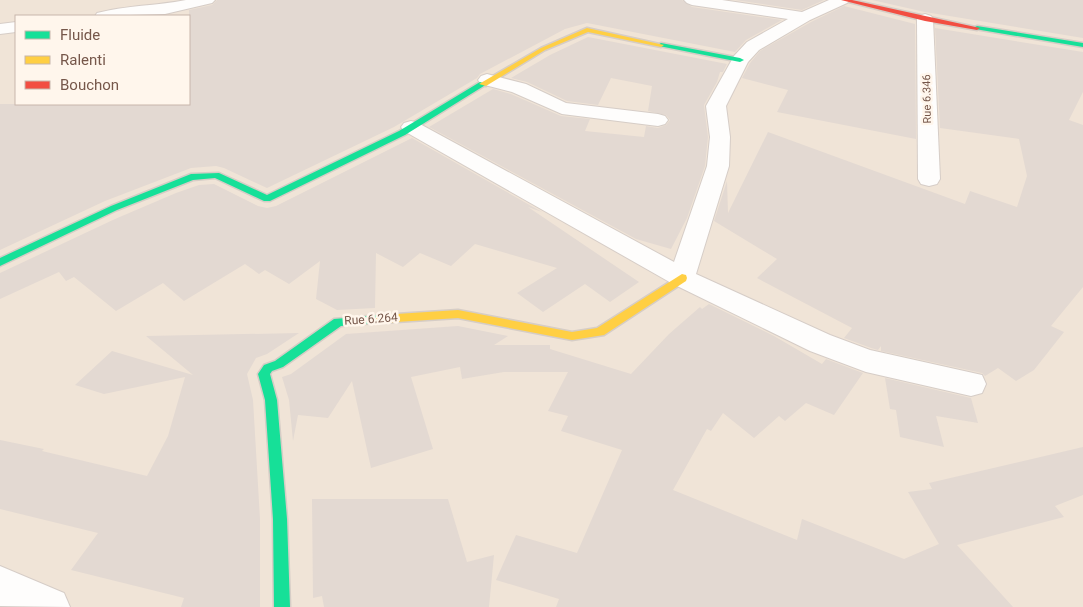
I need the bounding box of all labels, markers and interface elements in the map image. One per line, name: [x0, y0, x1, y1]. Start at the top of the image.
legend: [15, 15, 190, 105]
text: Fluide: [60, 26, 100, 44]
text: Ralenti: [60, 51, 106, 69]
street label: Rue 6.346: [920, 74, 934, 124]
text: Bouchon: [60, 76, 119, 94]
street label: Rue 6.264: [344, 310, 398, 328]

